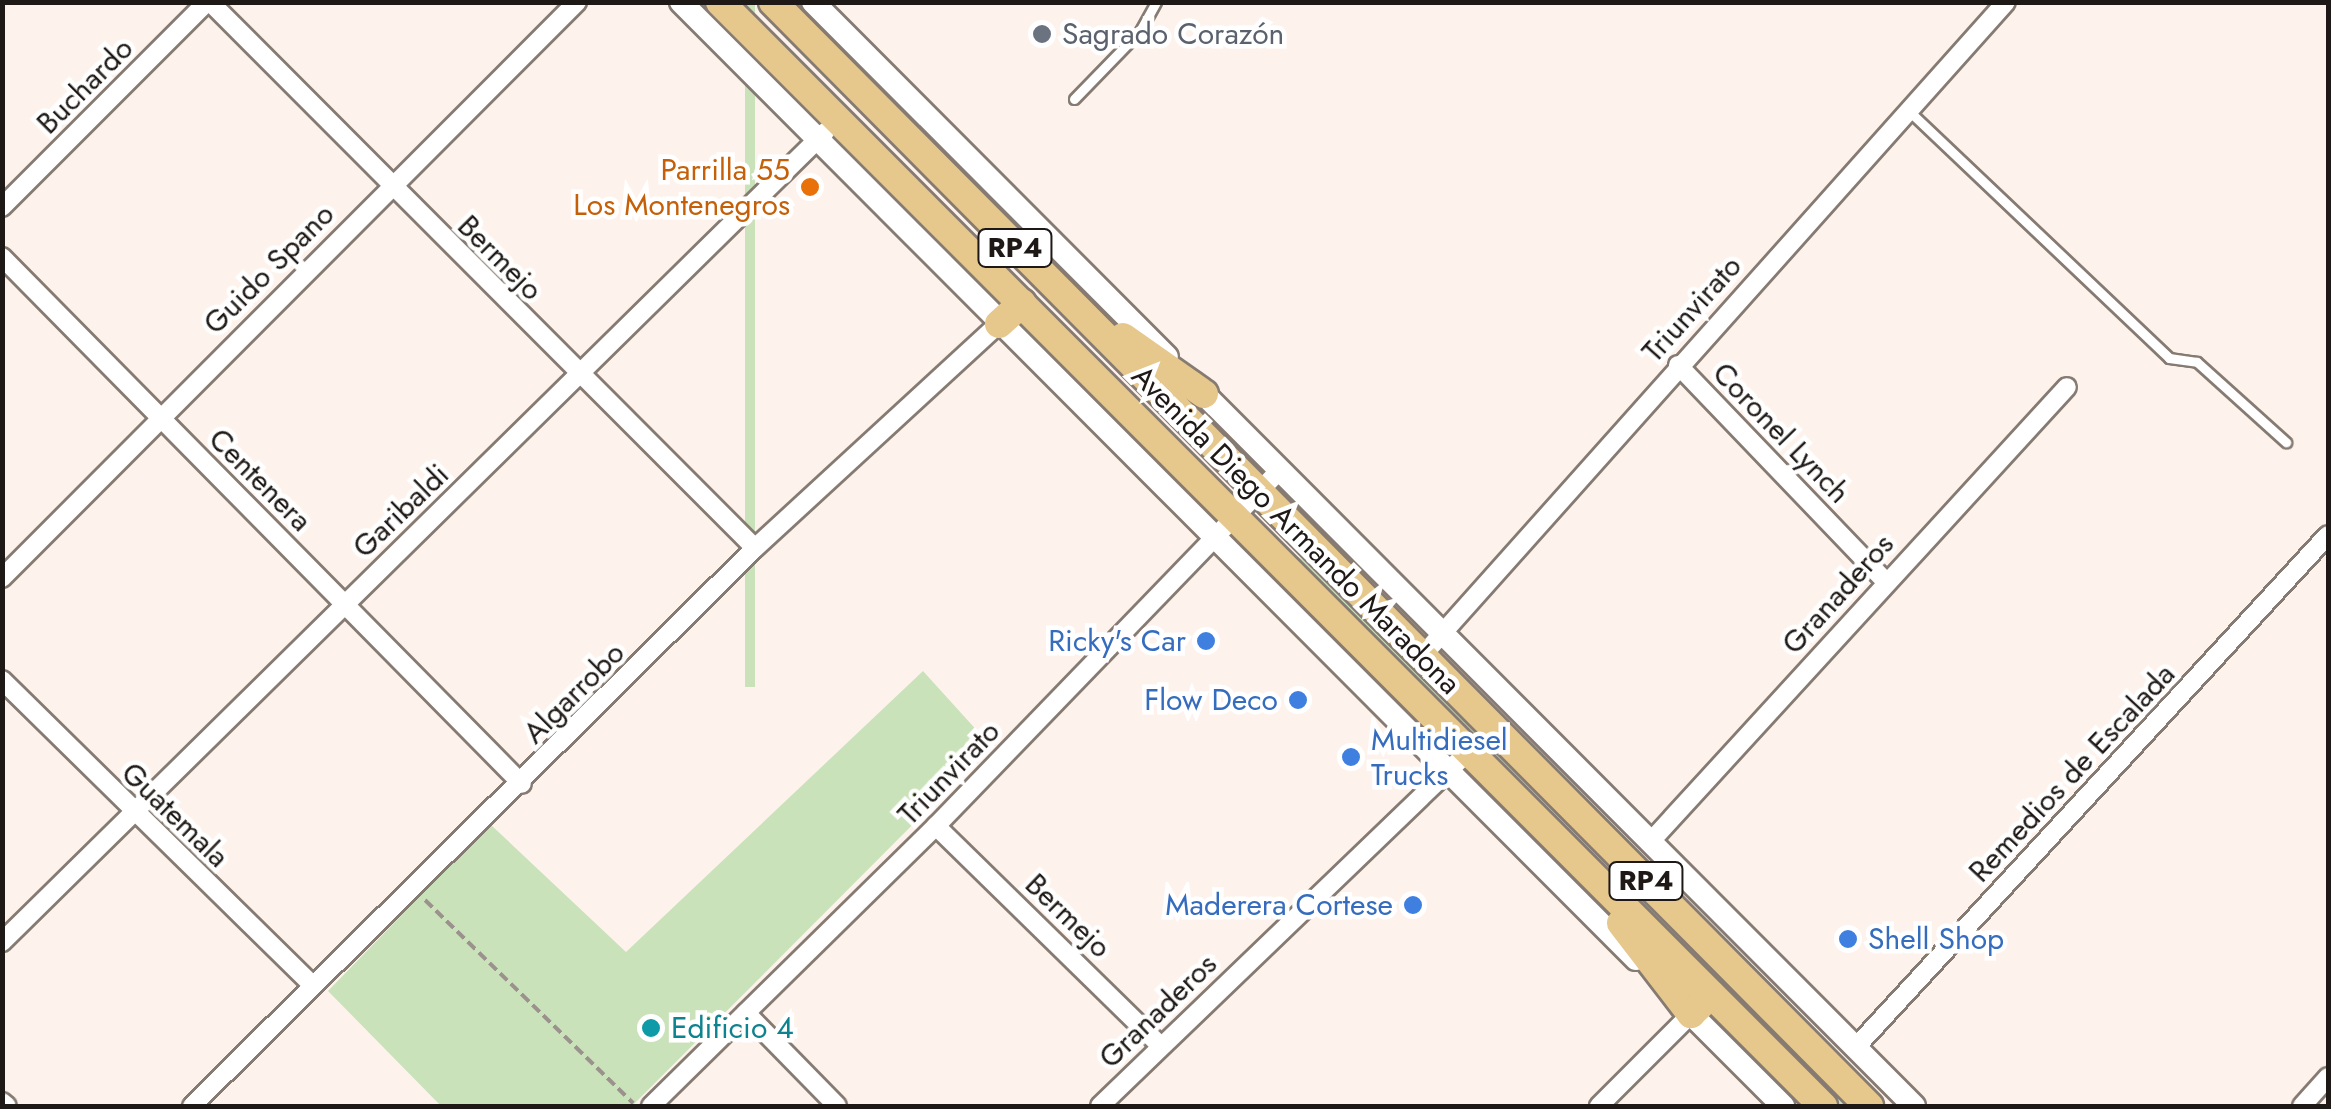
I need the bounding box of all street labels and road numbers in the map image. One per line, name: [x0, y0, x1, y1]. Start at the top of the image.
street label: Buchardo: [30, 31, 140, 141]
street label: Guido Spano: [196, 196, 342, 342]
street label: Bermejo: [450, 208, 550, 308]
road number: RP4: [975, 225, 1055, 271]
street label: Triunvirato: [1635, 249, 1749, 369]
street label: Coronel Lynch: [1705, 355, 1857, 511]
street label: Avenida Diego Armando Maradona: [1124, 358, 1468, 702]
street label: Centenera: [201, 421, 319, 539]
street label: Garibaldi: [346, 457, 456, 565]
street label: Granaderos: [1775, 527, 1901, 661]
street label: Algarrobo: [516, 635, 632, 751]
street label: Remedios de Escalada: [1962, 656, 2182, 890]
street label: Triunvirato: [891, 714, 1007, 832]
street label: Guatemala: [114, 755, 236, 875]
road number: RP4: [1606, 858, 1686, 904]
street label: Bermejo: [1018, 867, 1118, 965]
street label: Granaderos: [1092, 946, 1224, 1076]

